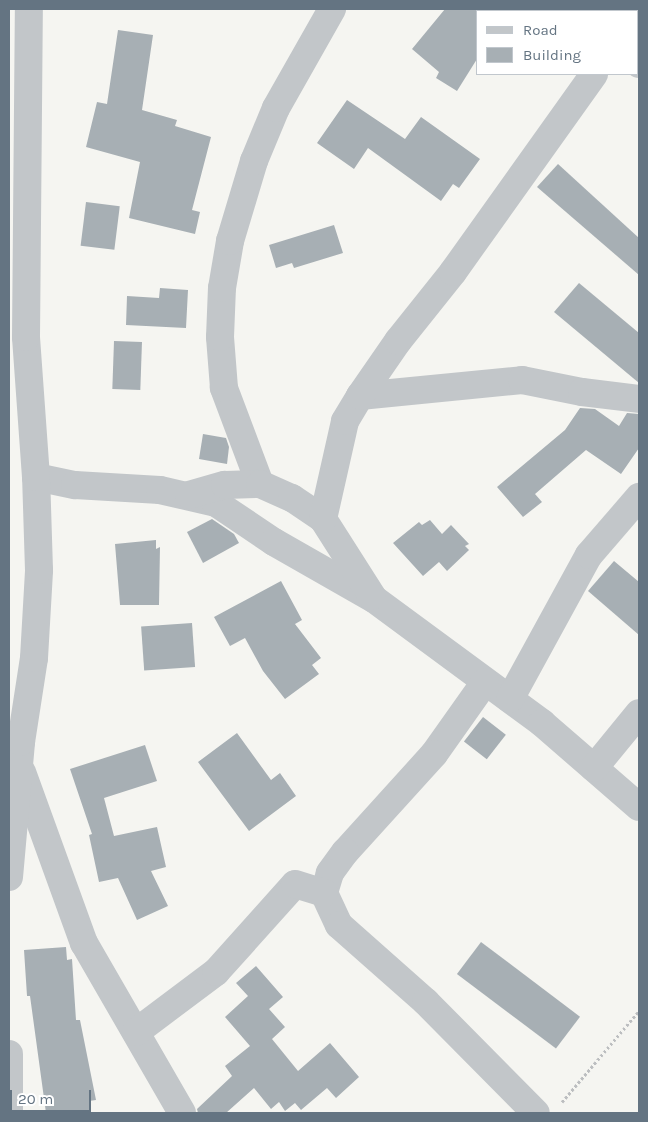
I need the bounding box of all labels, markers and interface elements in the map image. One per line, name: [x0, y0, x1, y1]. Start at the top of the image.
legend: [476, 10, 638, 75]
text: Road: [523, 21, 558, 39]
text: Building: [523, 46, 581, 64]
scale bar: [12, 1080, 94, 1112]
text: 20 m: [18, 1090, 53, 1108]

